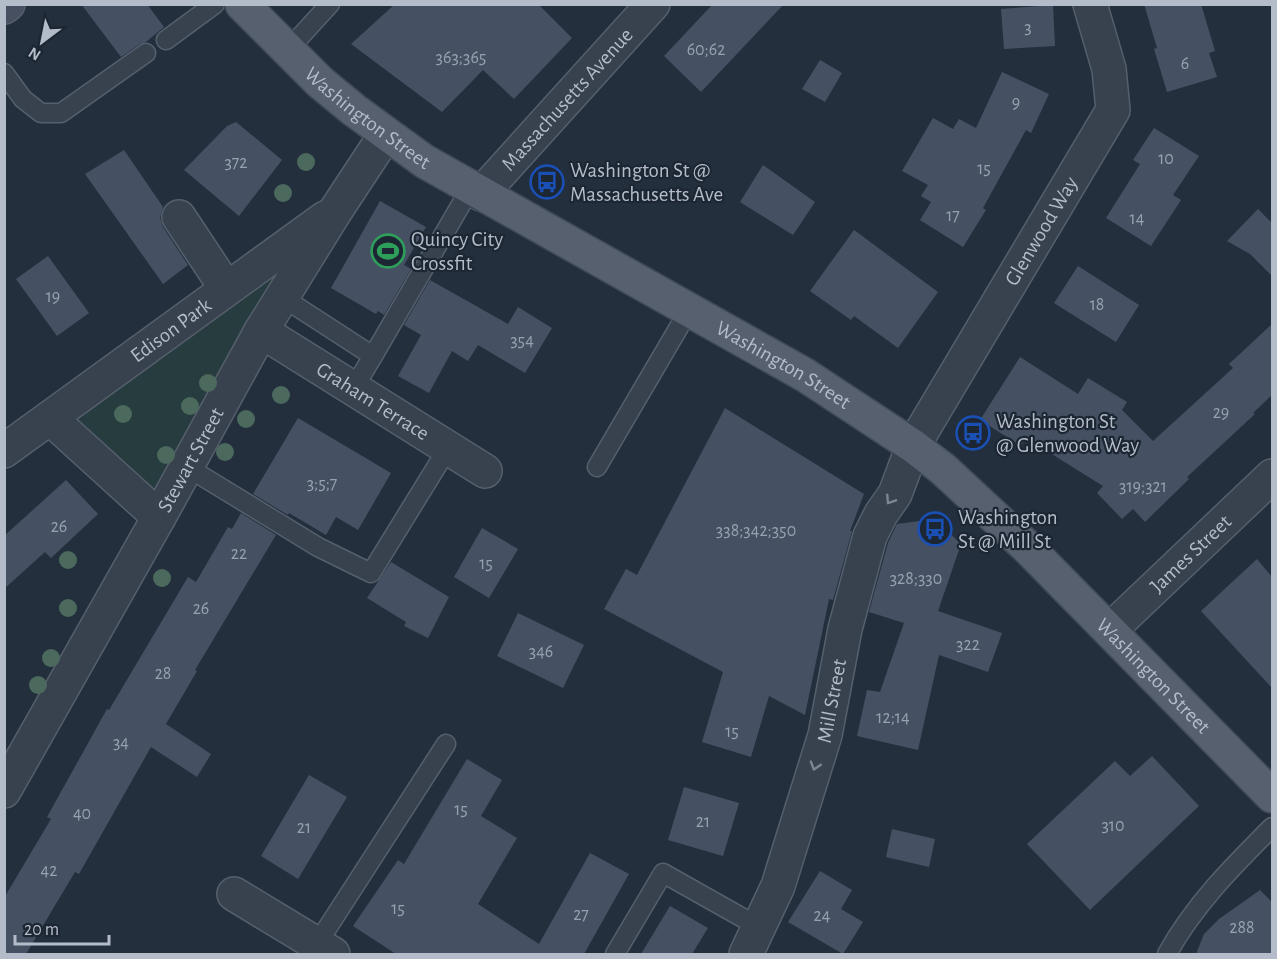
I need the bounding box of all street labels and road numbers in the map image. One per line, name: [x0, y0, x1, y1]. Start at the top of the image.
street label: Massachusetts Avenue: [498, 24, 637, 175]
street label: Washington Street: [301, 63, 434, 173]
street label: Glenwood Way: [1001, 173, 1082, 289]
street label: Edison Park: [127, 294, 216, 367]
street label: Washington Street: [712, 317, 854, 413]
street label: Graham Terrace: [313, 358, 433, 444]
street label: Stewart Street: [154, 404, 228, 516]
street label: James Street: [1146, 511, 1236, 597]
street label: Washington Street: [1092, 614, 1214, 738]
street label: Mill Street: [814, 657, 850, 745]

